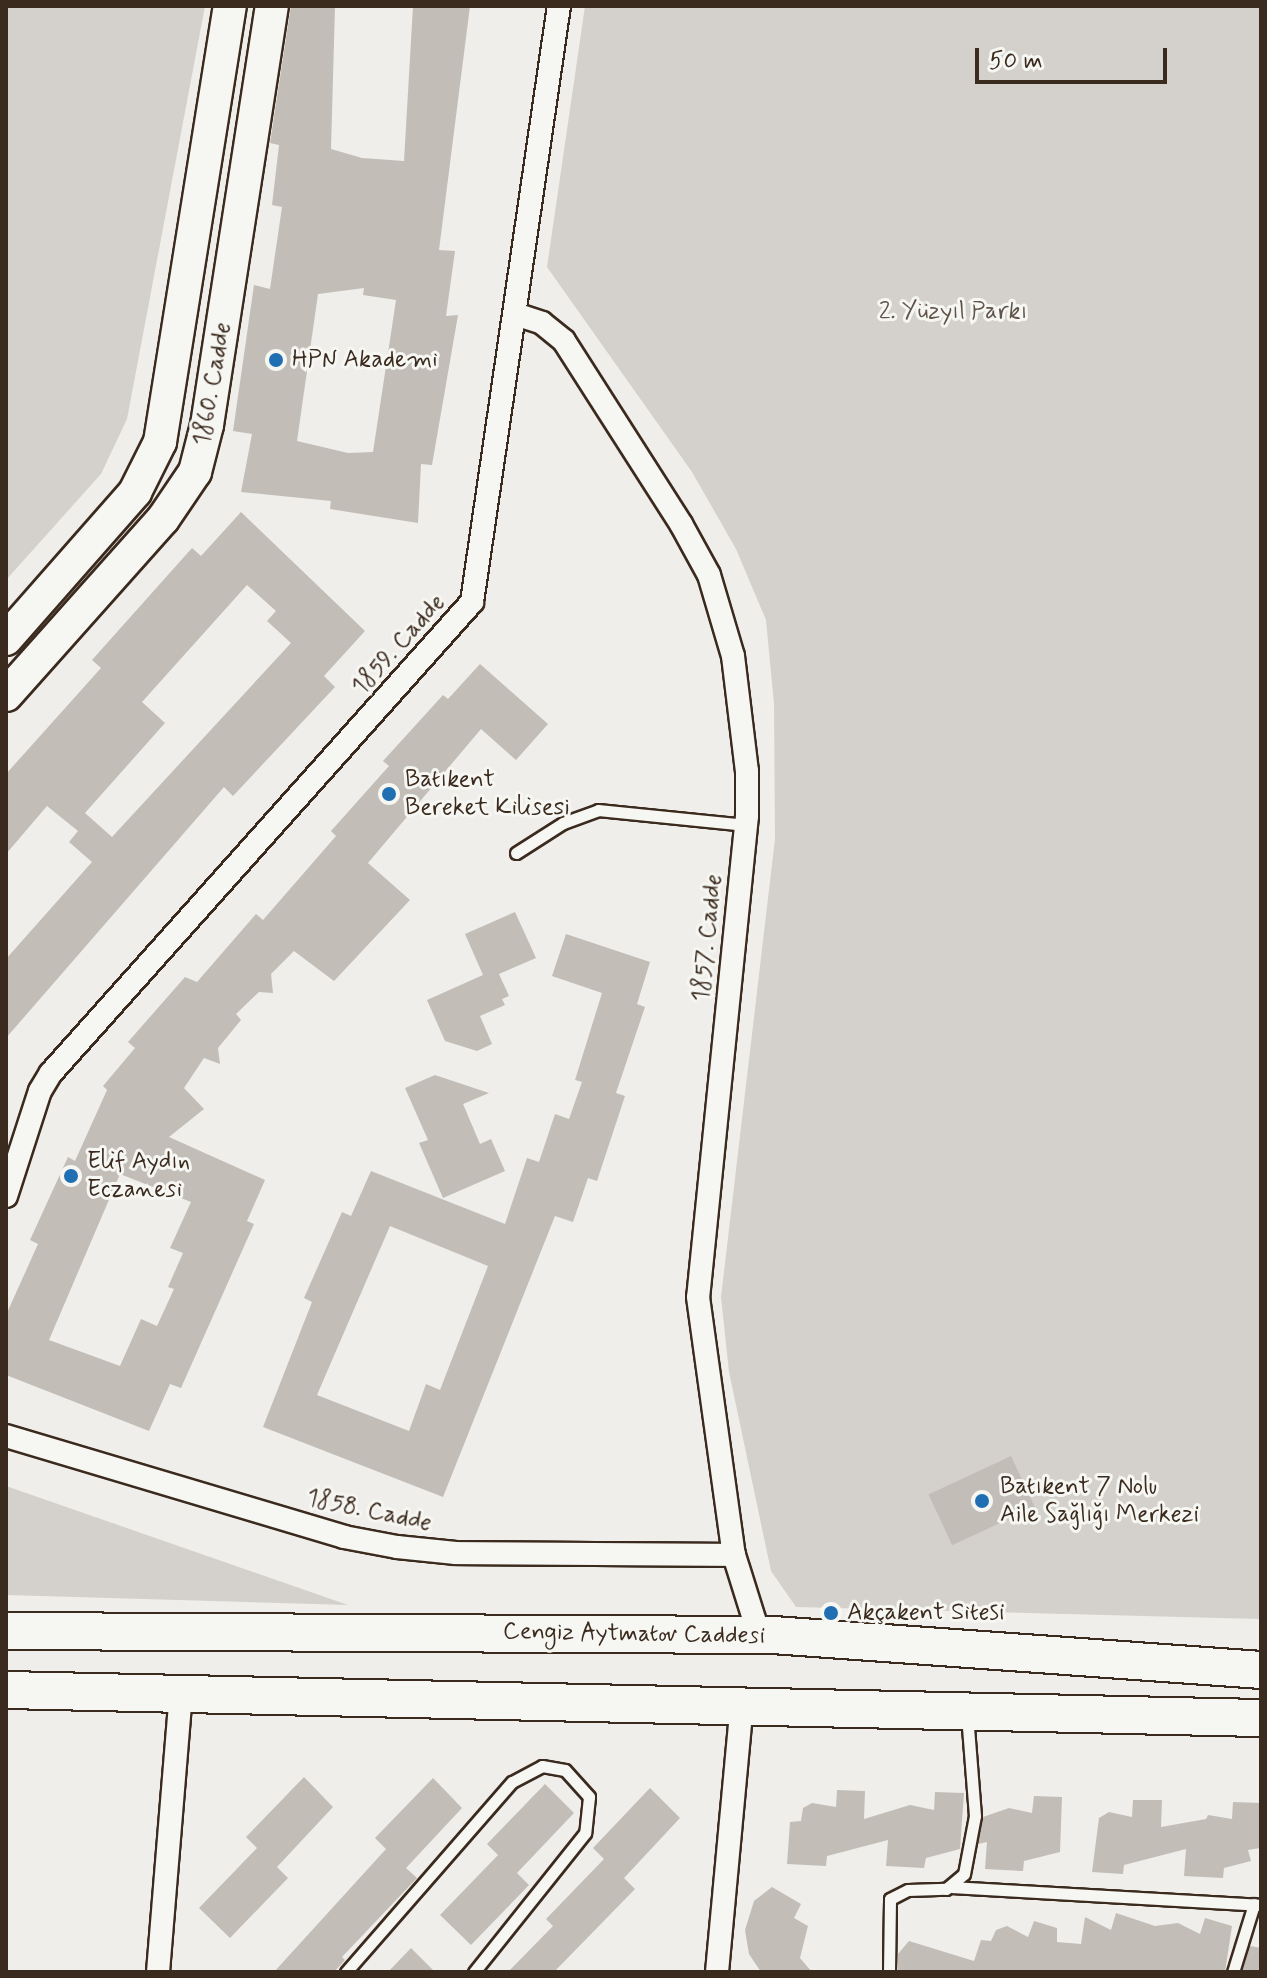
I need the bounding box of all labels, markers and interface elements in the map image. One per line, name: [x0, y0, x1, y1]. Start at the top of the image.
scale bar: [979, 32, 1171, 82]
text: 50 m: [989, 46, 1043, 77]
park label: 2. Yüzyıl Parkı: [879, 298, 1027, 326]
street label: 1860. Cadde: [188, 320, 238, 448]
place label: HPN Akademi: [292, 346, 438, 374]
marker: HPN Akademi: [267, 351, 285, 369]
street label: 1859. Cadde: [346, 589, 452, 701]
place label: Batıkent Bereket Kilisesi: [405, 766, 571, 822]
marker: Batıkent Bereket Kilisesi: [380, 785, 398, 803]
street label: 1857. Cadde: [687, 873, 729, 1003]
place label: Elif Aydın Eczanesi: [87, 1148, 189, 1204]
marker: Elif Aydın Eczanesi: [62, 1167, 80, 1185]
place label: Batıkent 7 Nolu Aile Sağlığı Merkezi: [1000, 1473, 1200, 1529]
street label: 1858. Cadde: [304, 1484, 434, 1538]
marker: Batıkent 7 Nolu Aile Sağlığı Merkezi: [971, 1490, 993, 1512]
place label: Akçakent Sitesi: [847, 1599, 1004, 1627]
marker: Akçakent Sitesi: [822, 1604, 840, 1622]
street label: Cengiz Aytmatov Caddesi: [499, 1617, 769, 1651]

